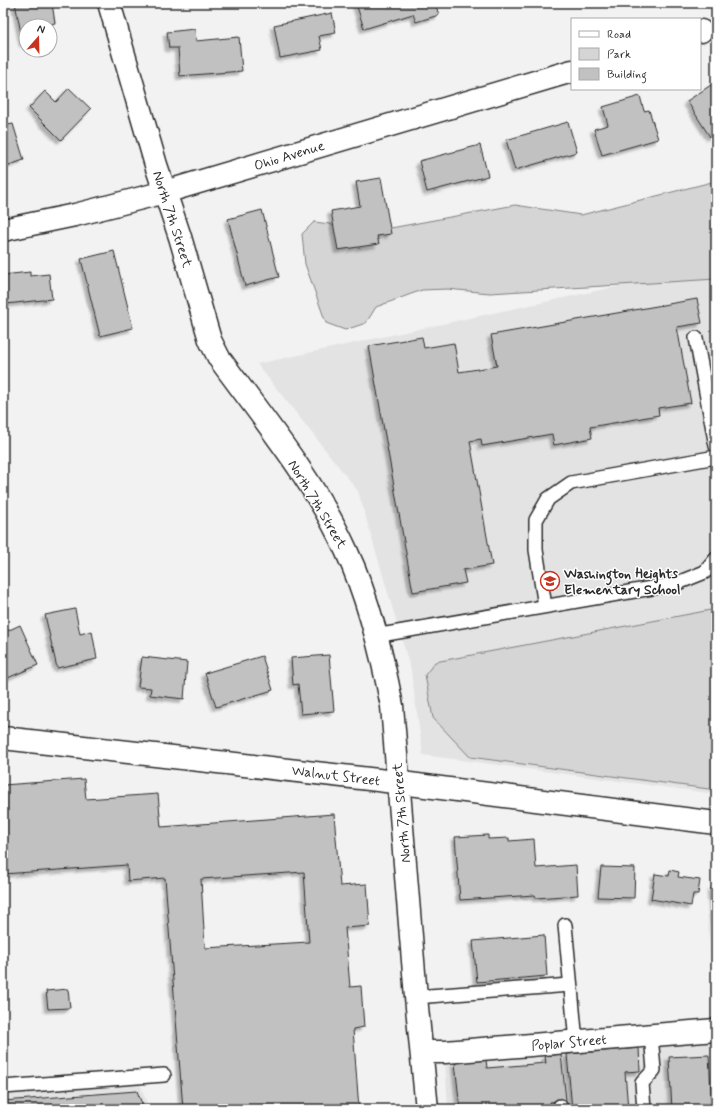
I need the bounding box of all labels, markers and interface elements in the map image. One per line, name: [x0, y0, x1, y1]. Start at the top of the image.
north arrow: [18, 18, 58, 58]
legend: [571, 18, 701, 90]
text: N: [35, 22, 47, 37]
text: Road: [607, 27, 631, 43]
text: Park: [607, 47, 631, 63]
text: Building: [607, 67, 647, 84]
street label: Ohio Avenue: [252, 137, 327, 175]
street label: North 7th Street: [148, 169, 196, 271]
street label: North 7th Street: [284, 457, 351, 553]
place label: Washington Heights Elementary School: [563, 565, 680, 599]
school or university icon: Washington Heights Elementary School: [539, 570, 561, 592]
street label: North 7th Street: [389, 761, 415, 864]
street label: Walnut Street: [291, 762, 381, 790]
street label: Poplar Street: [531, 1031, 608, 1055]

